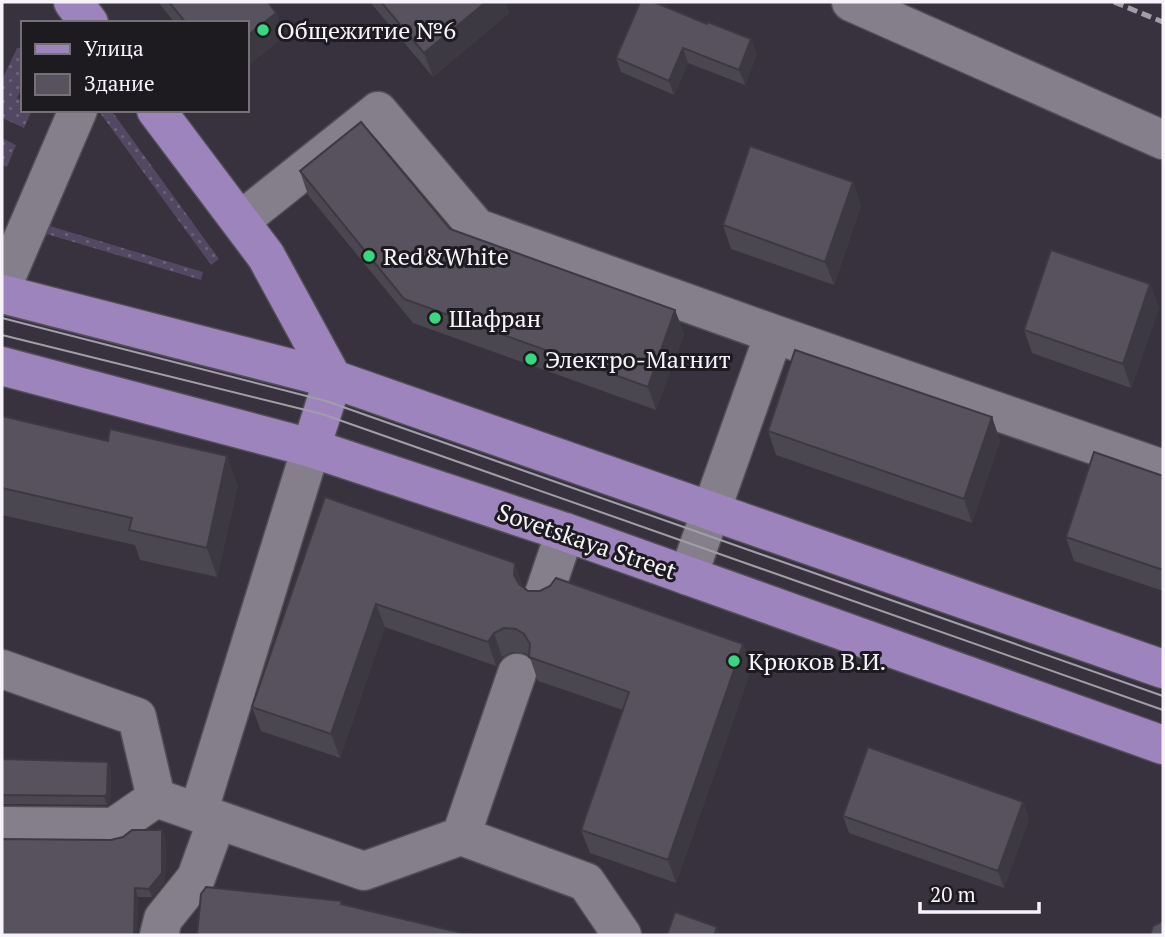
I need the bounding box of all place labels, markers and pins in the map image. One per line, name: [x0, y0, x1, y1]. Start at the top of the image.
place label: Общежитие №6: [277, 14, 456, 46]
marker: Общежитие №6: [255, 22, 271, 38]
place label: Red&White: [383, 240, 509, 272]
marker: Red&White: [361, 248, 377, 264]
place label: Шафран: [449, 302, 541, 334]
marker: Шафран: [427, 310, 443, 326]
place label: Электро-Магнит: [545, 343, 731, 375]
marker: Электро-Магнит: [523, 351, 539, 367]
place label: Крюков В.И.: [748, 645, 886, 677]
marker: Крюков В.И.: [726, 653, 742, 669]

